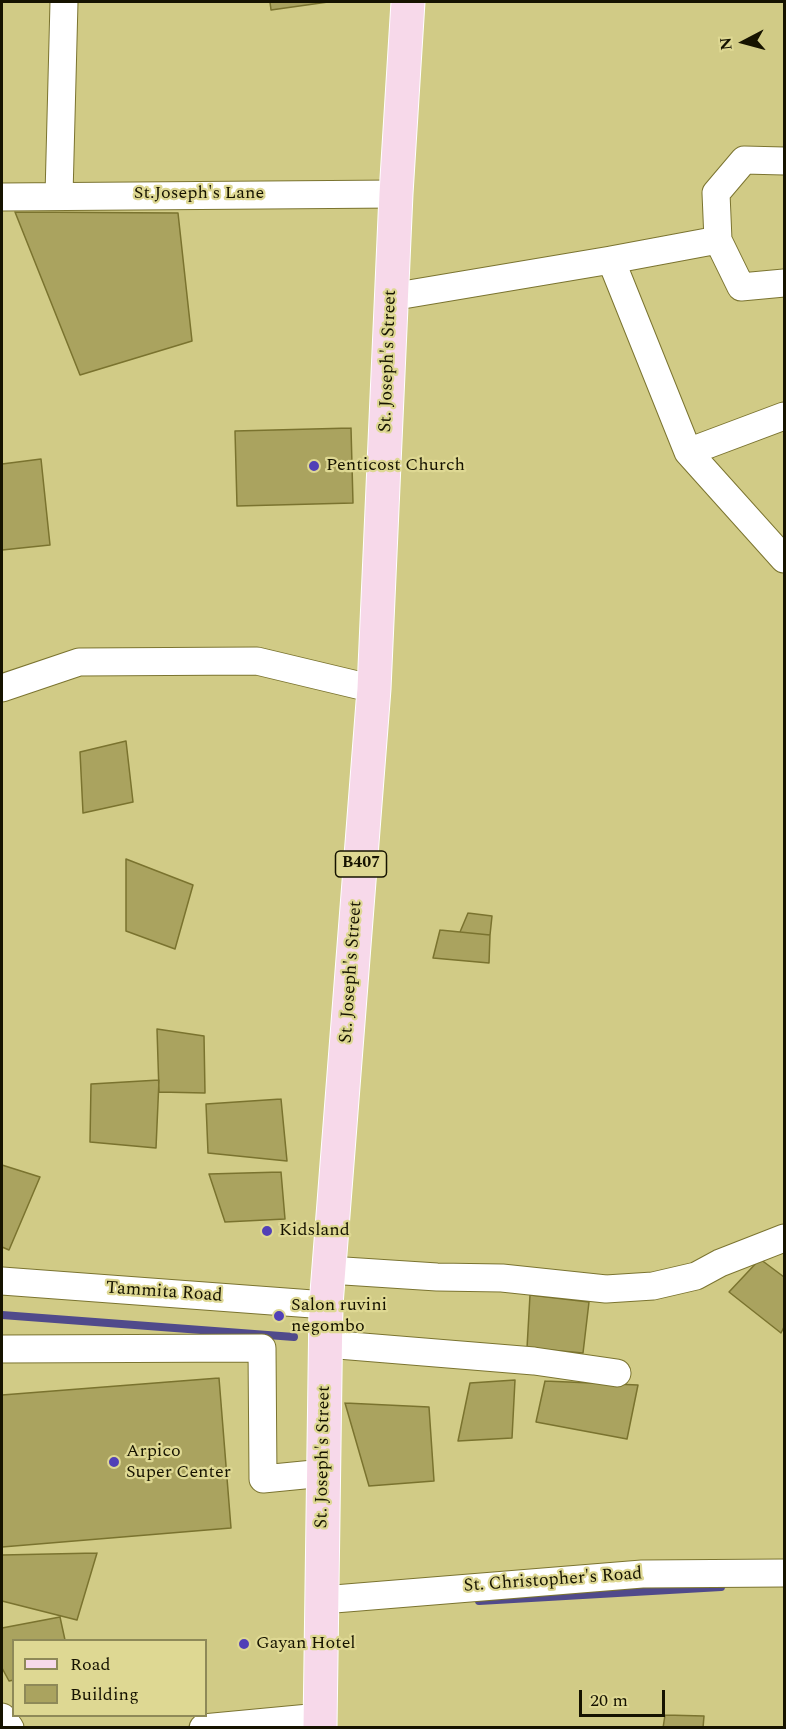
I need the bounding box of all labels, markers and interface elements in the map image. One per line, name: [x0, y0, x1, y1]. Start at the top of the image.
north arrow: [714, 12, 774, 72]
text: N: [713, 36, 739, 52]
street label: St.Joseph's Lane: [134, 183, 264, 205]
street label: St. Joseph's Street: [376, 289, 402, 433]
place label: Penticost Church: [326, 455, 465, 477]
marker: Penticost Church: [307, 459, 321, 473]
road number: B407: [336, 851, 386, 877]
street label: St. Joseph's Street: [336, 900, 368, 1044]
place label: Kidsland: [279, 1220, 350, 1242]
marker: Kidsland: [260, 1224, 274, 1238]
street label: Tammita Road: [105, 1278, 223, 1308]
place label: Salon ruvini negombo: [291, 1295, 387, 1338]
marker: Salon ruvini negombo: [272, 1309, 286, 1323]
street label: St. Joseph's Street: [312, 1385, 336, 1529]
place label: Arpico Super Center: [126, 1441, 231, 1484]
marker: Arpico Super Center: [107, 1455, 121, 1469]
street label: St. Christopher's Road: [463, 1564, 643, 1598]
place label: Gayan Hotel: [256, 1633, 356, 1655]
marker: Gayan Hotel: [237, 1637, 251, 1651]
legend: [12, 1639, 207, 1717]
text: Road: [70, 1651, 111, 1678]
scale bar: [582, 1678, 668, 1716]
text: Building: [70, 1681, 139, 1708]
text: 20 m: [590, 1687, 628, 1714]

